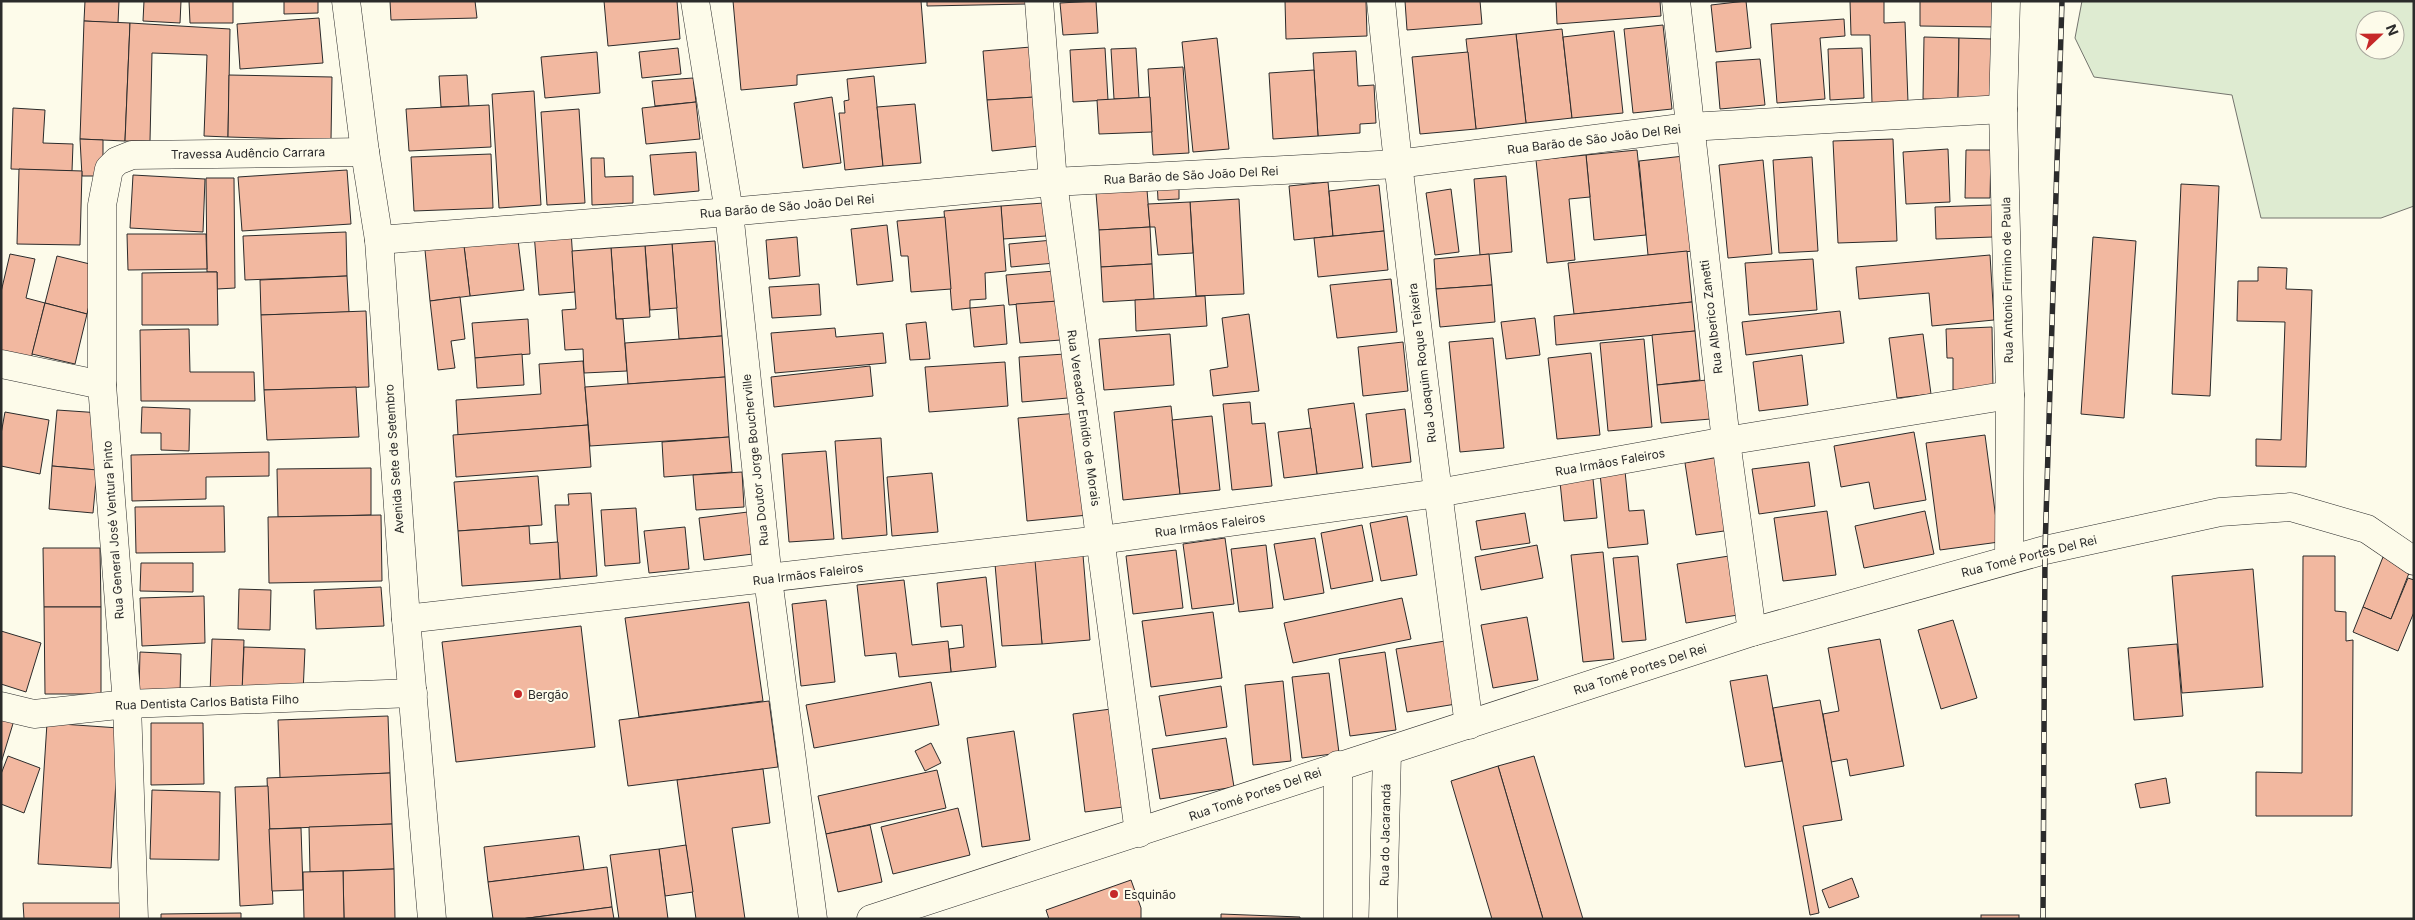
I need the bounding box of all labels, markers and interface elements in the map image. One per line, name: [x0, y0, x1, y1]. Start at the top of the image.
north arrow: [2355, 10, 2405, 60]
text: N: [2383, 22, 2402, 38]
street label: Rua Barão de São João Del Rei: [1506, 121, 1682, 157]
street label: Travessa Audêncio Carrara: [171, 144, 325, 162]
street label: Rua Barão de São João Del Rei: [1103, 163, 1279, 187]
street label: Rua Barão de São João Del Rei: [699, 191, 875, 221]
street label: Rua Antonio Firmino de Paula: [1998, 197, 2016, 363]
street label: Rua Alberico Zanetti: [1697, 259, 1725, 375]
street label: Rua Joaquim Roque Teixeira: [1405, 282, 1439, 444]
street label: Rua Vereador Emídio de Morais: [1064, 329, 1104, 507]
street label: Rua Doutor Jorge Boucherville: [738, 373, 772, 547]
street label: Avenida Sete de Setembro: [381, 384, 407, 534]
street label: Rua General José Ventura Pinto: [99, 440, 127, 620]
street label: Rua Irmãos Faleiros: [1554, 445, 1666, 479]
street label: Rua Irmãos Faleiros: [1154, 510, 1266, 540]
street label: Rua Tomé Portes Del Rei: [1960, 532, 2098, 580]
street label: Rua Irmãos Faleiros: [752, 560, 864, 588]
street label: Rua Tomé Portes Del Rei: [1571, 640, 1709, 698]
place label: Bergão: [528, 687, 568, 702]
marker: Bergão: [512, 688, 524, 700]
street label: Rua Dentista Carlos Batista Filho: [115, 691, 299, 713]
street label: Rua Tomé Portes Del Rei: [1187, 764, 1323, 824]
street label: Rua do Jacarandá: [1377, 784, 1393, 886]
place label: Esquinão: [1124, 887, 1176, 902]
marker: Esquinão: [1108, 888, 1120, 900]

